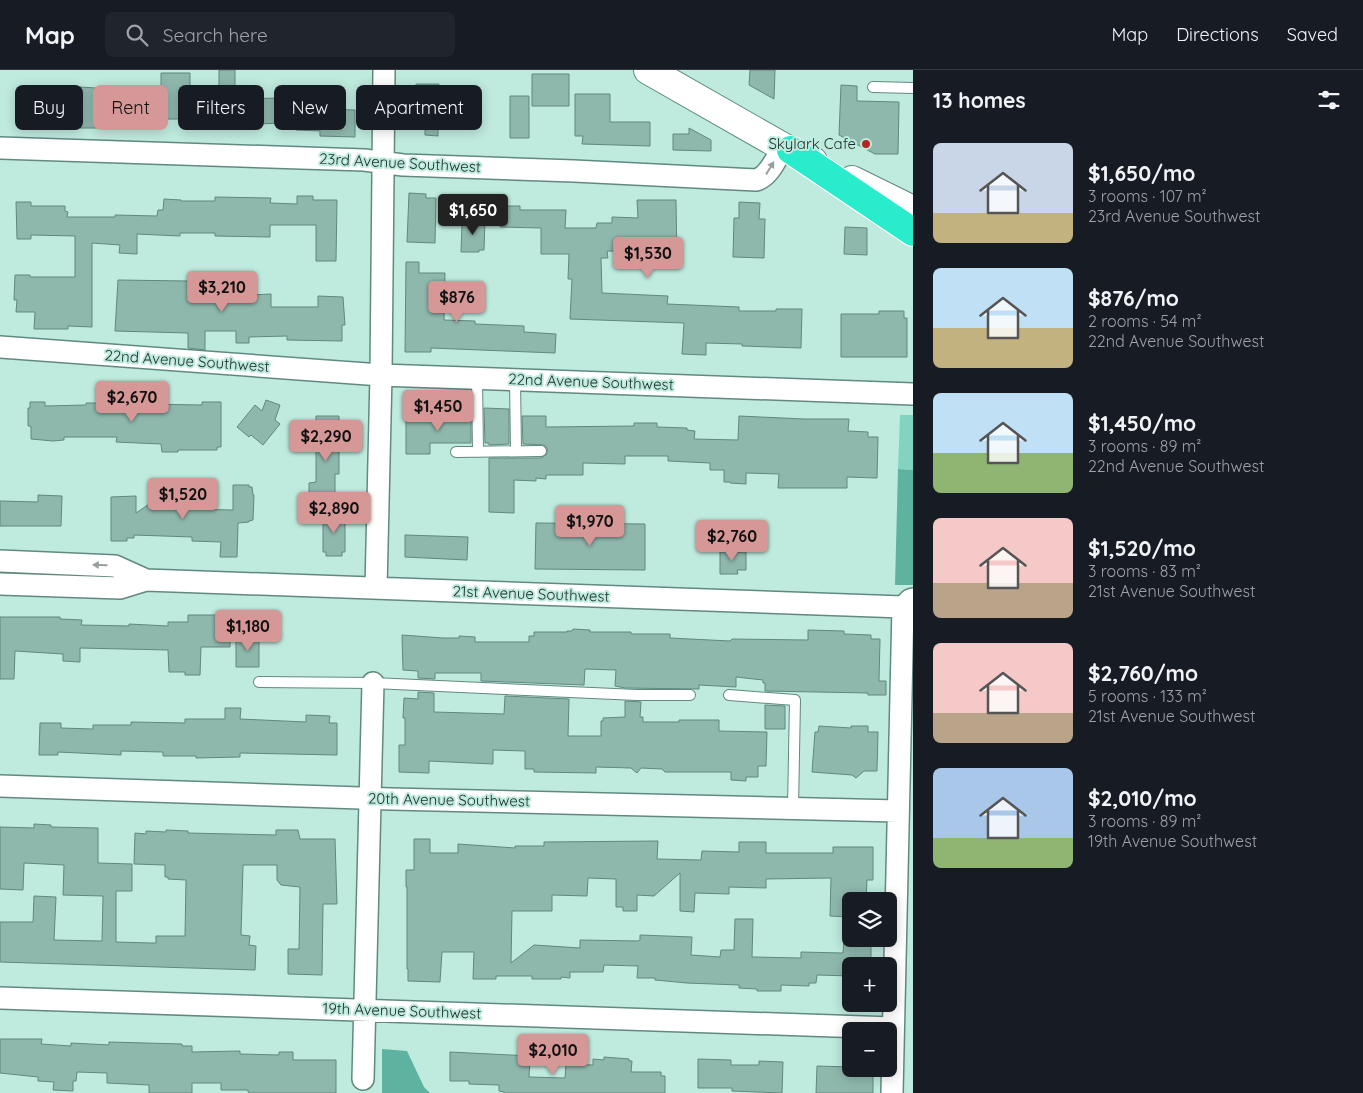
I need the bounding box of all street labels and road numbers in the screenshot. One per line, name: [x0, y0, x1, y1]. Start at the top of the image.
street label: 23rd Avenue Southwest: [319, 149, 481, 176]
street label: 22nd Avenue Southwest: [104, 345, 270, 376]
street label: 22nd Avenue Southwest: [508, 369, 674, 394]
street label: 21st Avenue Southwest: [452, 581, 610, 606]
street label: 20th Avenue Southwest: [368, 789, 530, 810]
street label: 19th Avenue Southwest: [322, 998, 482, 1023]

